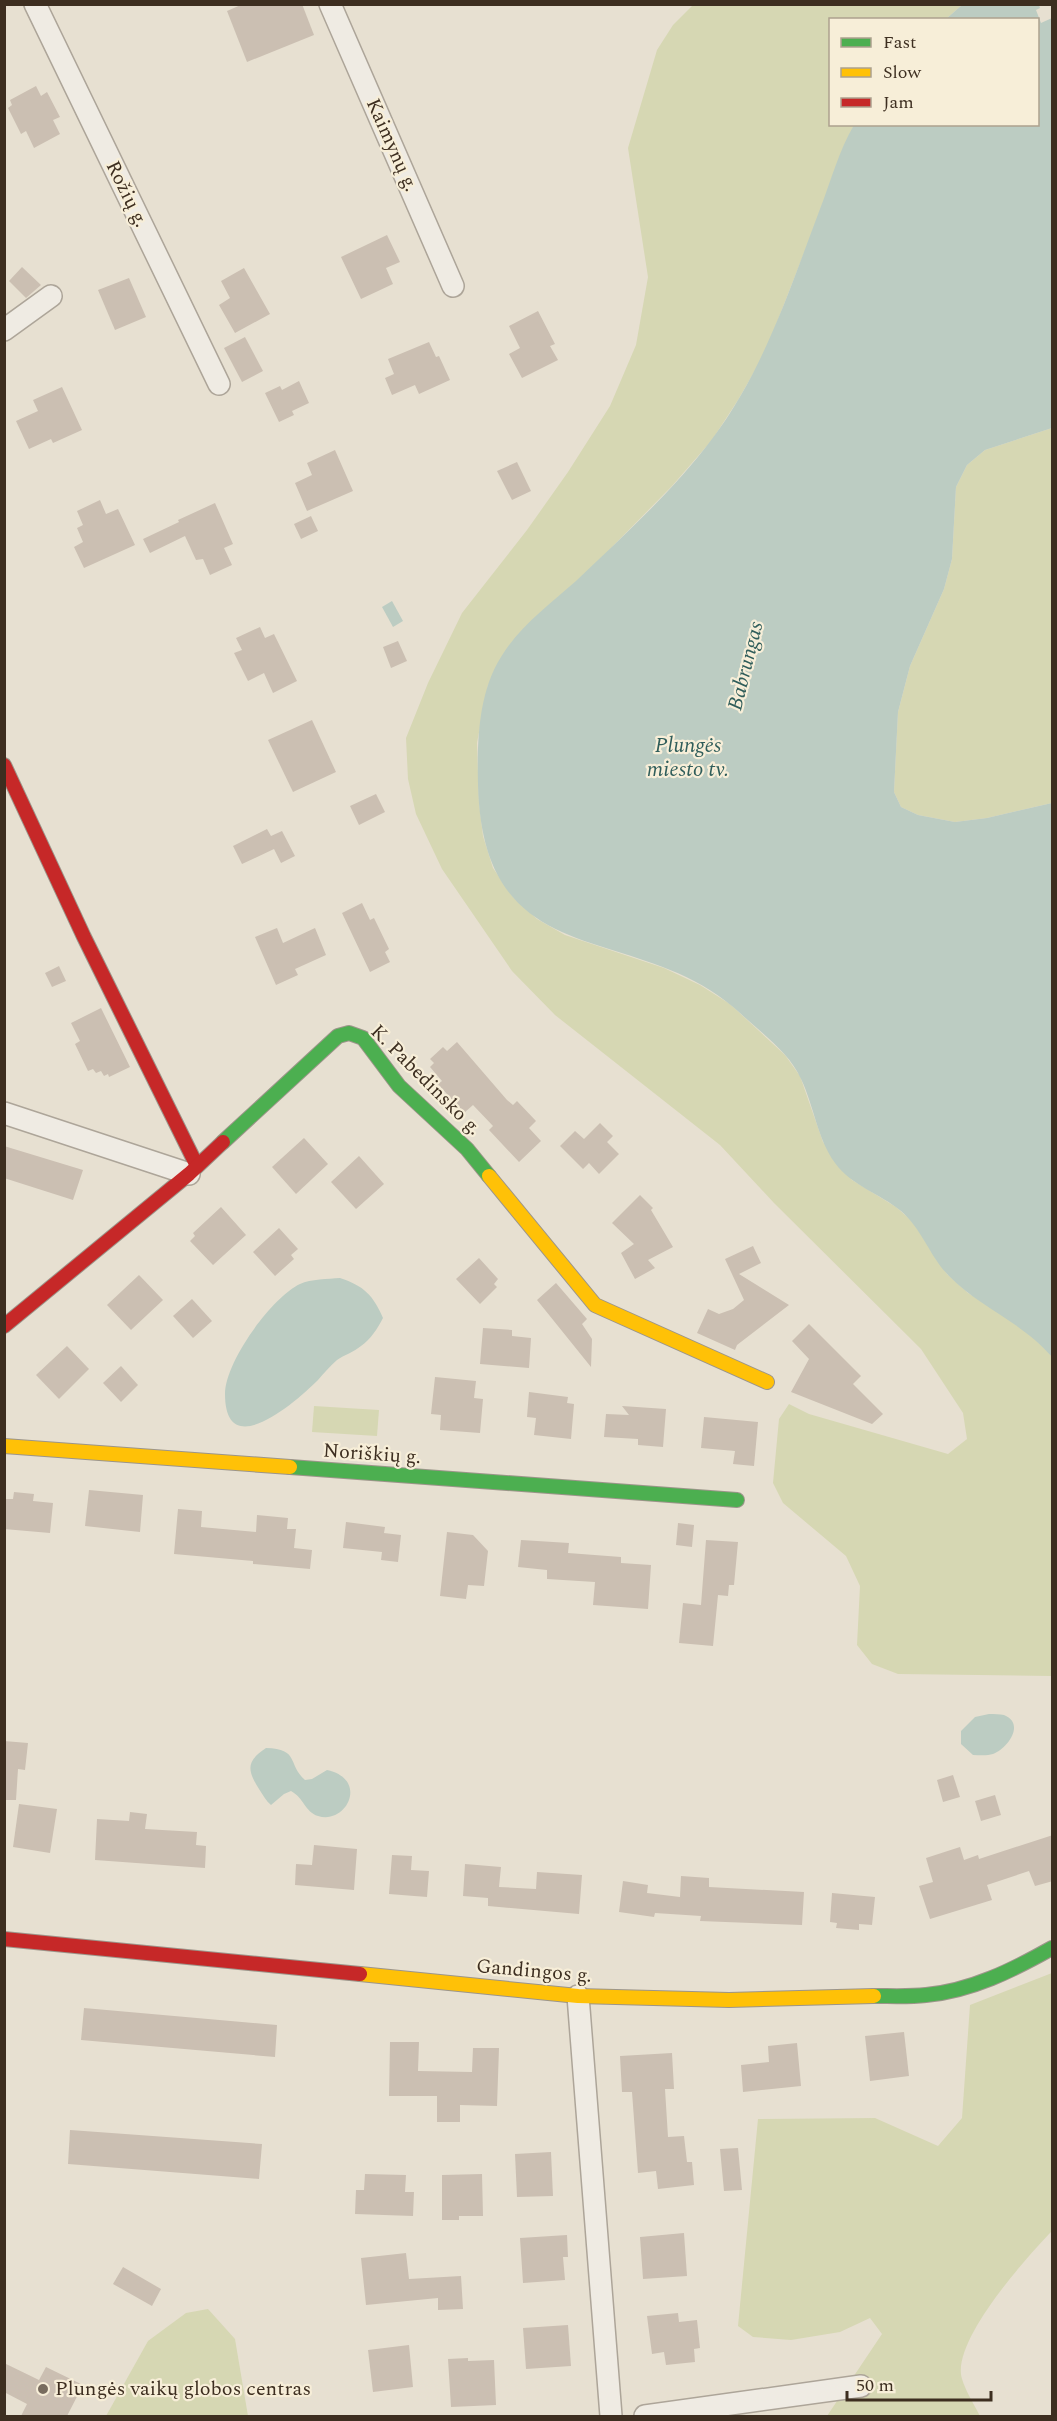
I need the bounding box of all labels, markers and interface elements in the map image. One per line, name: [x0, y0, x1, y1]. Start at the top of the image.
legend: [829, 18, 1039, 126]
text: Fast: [883, 29, 916, 56]
text: Slow: [883, 59, 922, 86]
text: Jam: [883, 89, 914, 116]
street label: Kaimynų g.: [358, 93, 426, 197]
street label: Rožių g.: [98, 155, 156, 233]
water label: Babrungas: [720, 618, 773, 714]
water label: Plungės miesto tv.: [647, 730, 729, 786]
street label: K. Pabedinsko g.: [363, 1017, 489, 1143]
street label: Noriškių g.: [322, 1436, 422, 1472]
street label: Gandingos g.: [475, 1951, 593, 1991]
scale bar: [847, 2364, 991, 2402]
text: 50 m: [856, 2372, 894, 2399]
place label: Plungės vaikų globos centras: [55, 2374, 311, 2404]
marker: Plungės vaikų globos centras: [36, 2382, 50, 2396]

